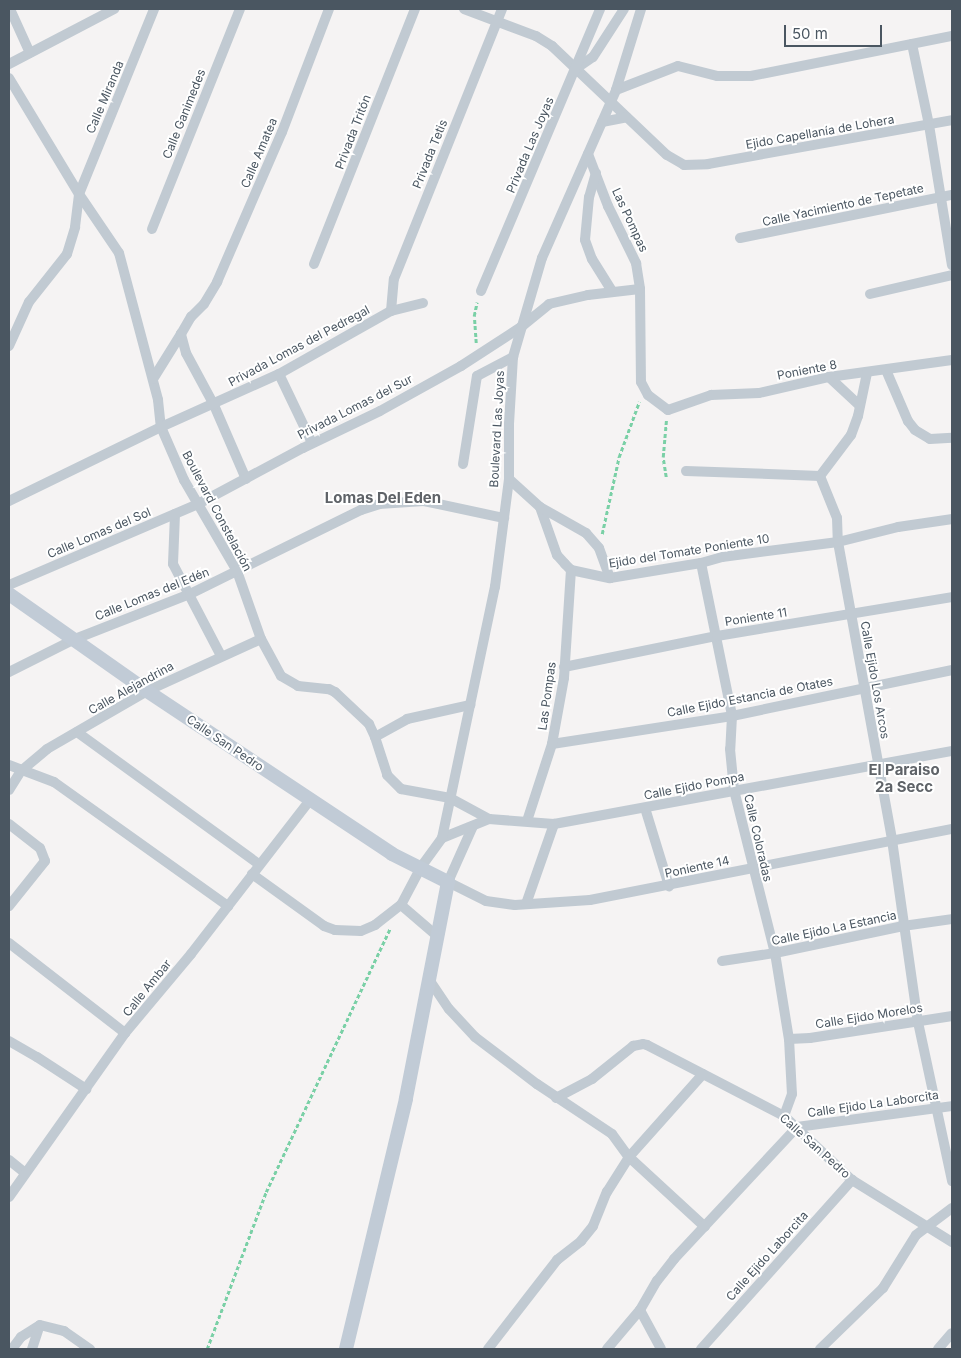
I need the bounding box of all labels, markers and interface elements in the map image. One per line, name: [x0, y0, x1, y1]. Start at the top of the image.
scale bar: [786, 15, 884, 47]
text: 50 m: [792, 24, 828, 43]
street label: Calle Miranda: [83, 58, 127, 136]
street label: Calle Ganimedes: [159, 67, 209, 161]
street label: Privada Tritón: [332, 93, 374, 171]
street label: Privada Las Joyas: [503, 95, 557, 195]
street label: Ejido Capellanía de Lohera: [745, 112, 895, 152]
street label: Calle Amatea: [238, 116, 280, 190]
street label: Privada Tetis: [410, 117, 450, 191]
street label: Calle Yacimiento de Tepetate: [761, 181, 925, 229]
street label: Las Pompas: [609, 186, 651, 254]
street label: Privada Lomas del Pedregal: [226, 303, 372, 389]
street label: Poniente 8: [776, 357, 838, 383]
street label: Boulevard Las Joyas: [487, 370, 507, 488]
street label: Privada Lomas del Sur: [295, 372, 415, 442]
street label: Boulevard Constelación: [179, 448, 255, 574]
district label: Lomas Del Eden: [325, 489, 441, 507]
street label: Calle Lomas del Sol: [45, 505, 153, 561]
street label: Ejido del Tomate Poniente 10: [608, 531, 770, 571]
street label: Calle Lomas del Edén: [93, 564, 211, 624]
street label: Poniente 11: [724, 605, 788, 629]
street label: Calle Ejido Los Arcos: [858, 620, 892, 740]
street label: Calle Alejandrina: [86, 659, 176, 717]
street label: Las Pompas: [535, 661, 559, 731]
street label: Calle Ejido Estancia de Otates: [666, 674, 834, 720]
street label: Calle San Pedro: [184, 712, 266, 774]
district label: El Paraiso 2a Secc: [868, 760, 940, 795]
street label: Calle Ejido Pompa: [642, 769, 746, 803]
street label: Calle Coloradas: [741, 793, 775, 883]
street label: Poniente 14: [663, 853, 731, 881]
street label: Calle Ejido La Estancia: [770, 908, 898, 948]
street label: Calle Ambar: [120, 957, 174, 1019]
street label: Calle Ejido Morelos: [814, 1000, 924, 1032]
street label: Calle Ejido La Laborcita: [806, 1088, 940, 1120]
street label: Calle San Pedro: [777, 1111, 853, 1181]
street label: Calle Ejido Laborcita: [723, 1208, 811, 1304]

